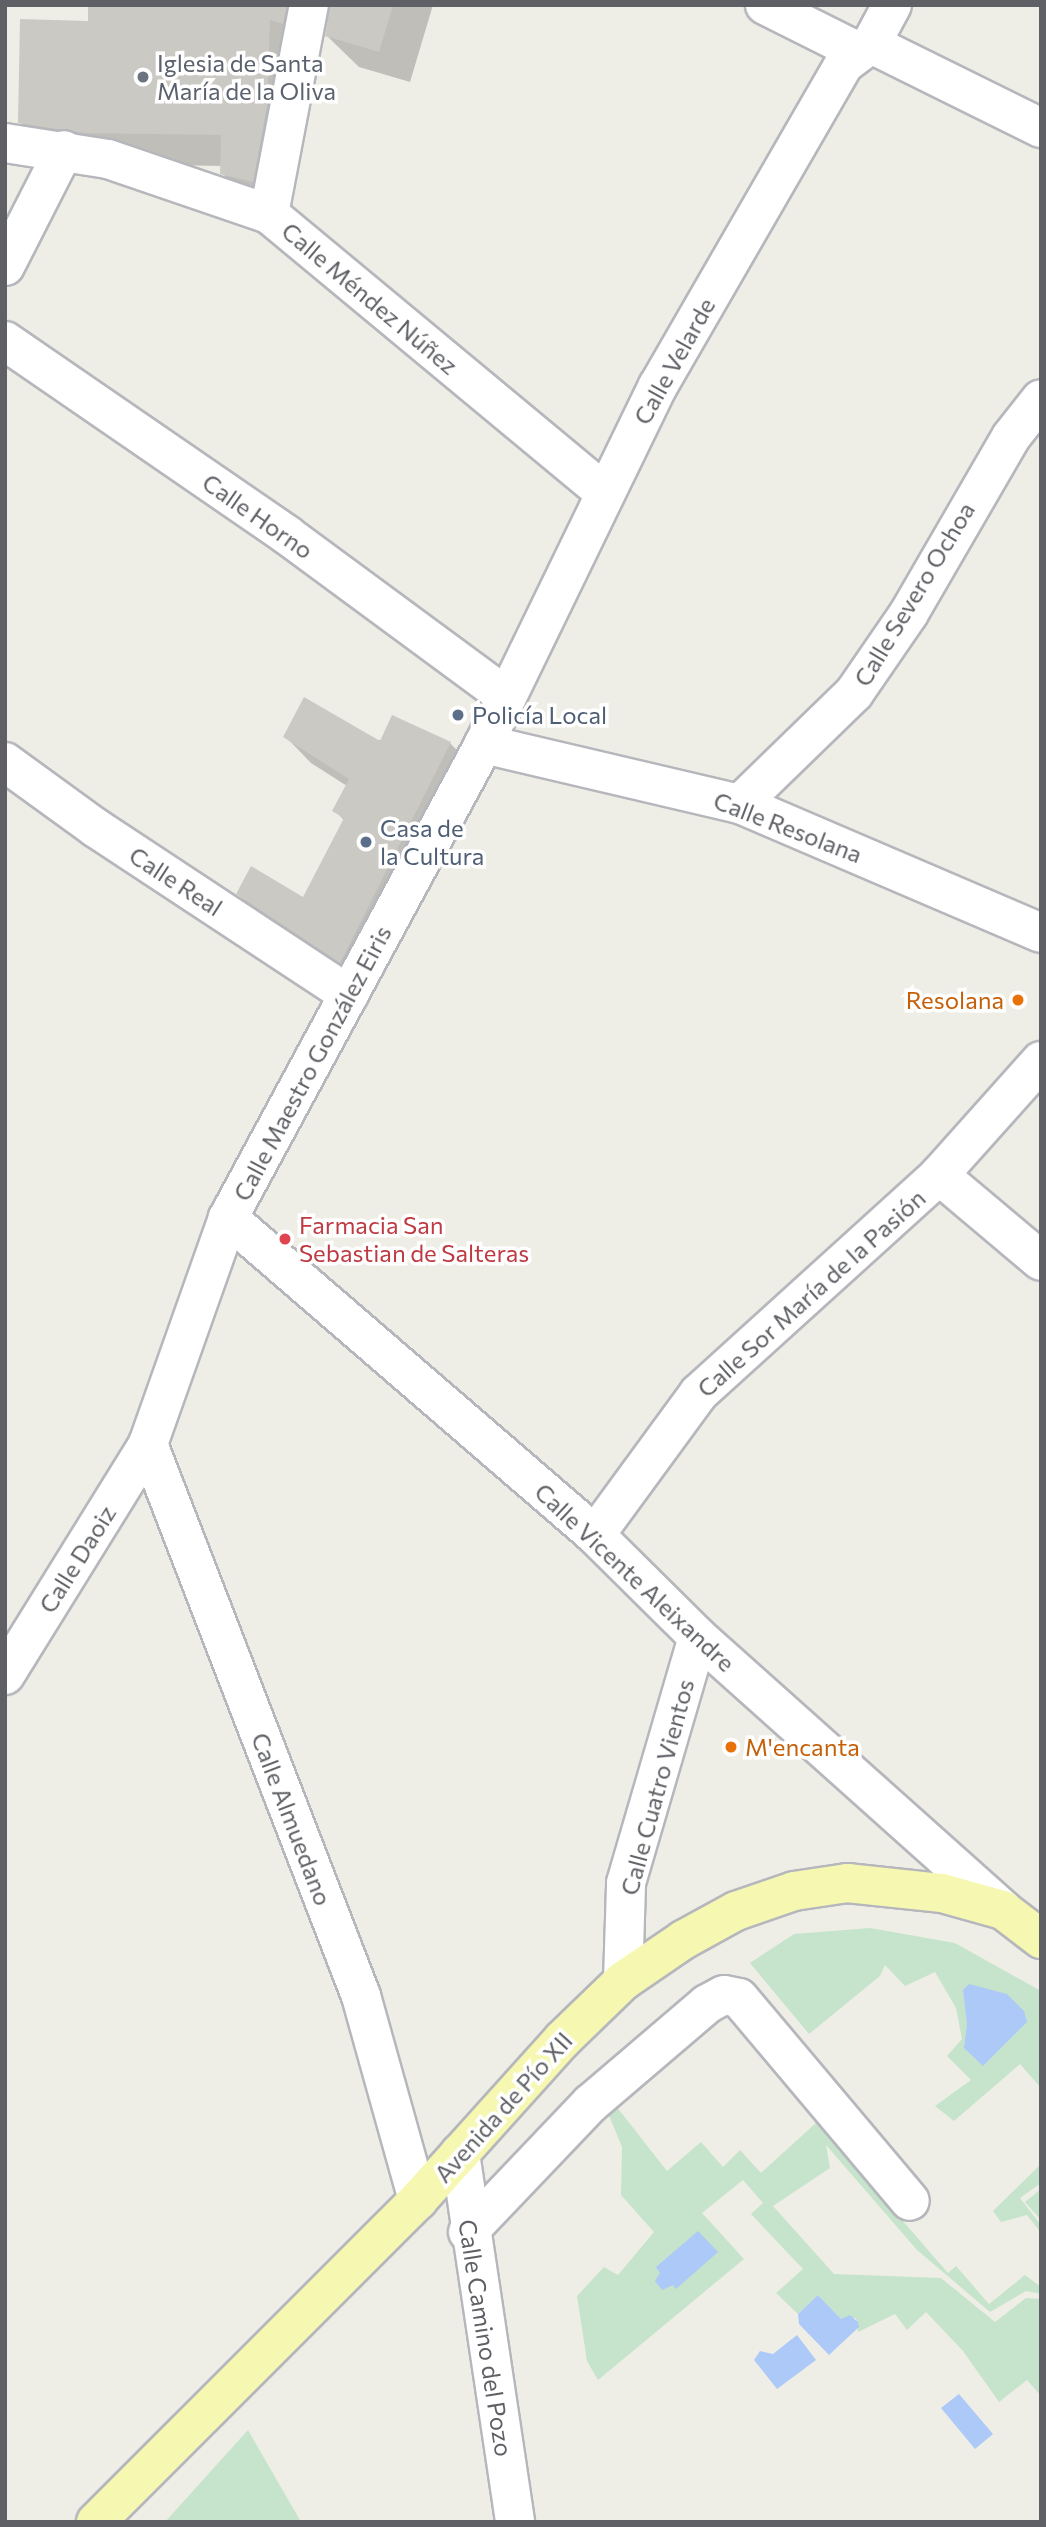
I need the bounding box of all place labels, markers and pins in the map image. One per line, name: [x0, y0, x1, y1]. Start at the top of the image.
place label: Iglesia de Santa María de la Oliva: [157, 49, 336, 105]
marker: Iglesia de Santa María de la Oliva: [135, 69, 151, 85]
place label: Policía Local: [472, 701, 607, 729]
marker: Policía Local: [450, 707, 466, 723]
place label: Casa de la Cultura: [380, 814, 484, 870]
marker: Casa de la Cultura: [358, 834, 374, 850]
place label: Resolana: [906, 986, 1004, 1014]
marker: Resolana: [1010, 992, 1026, 1008]
place label: Farmacia San Sebastian de Salteras: [299, 1211, 529, 1267]
marker: Farmacia San Sebastian de Salteras: [277, 1231, 293, 1247]
place label: M'encanta: [745, 1733, 860, 1761]
marker: M'encanta: [723, 1739, 739, 1755]

